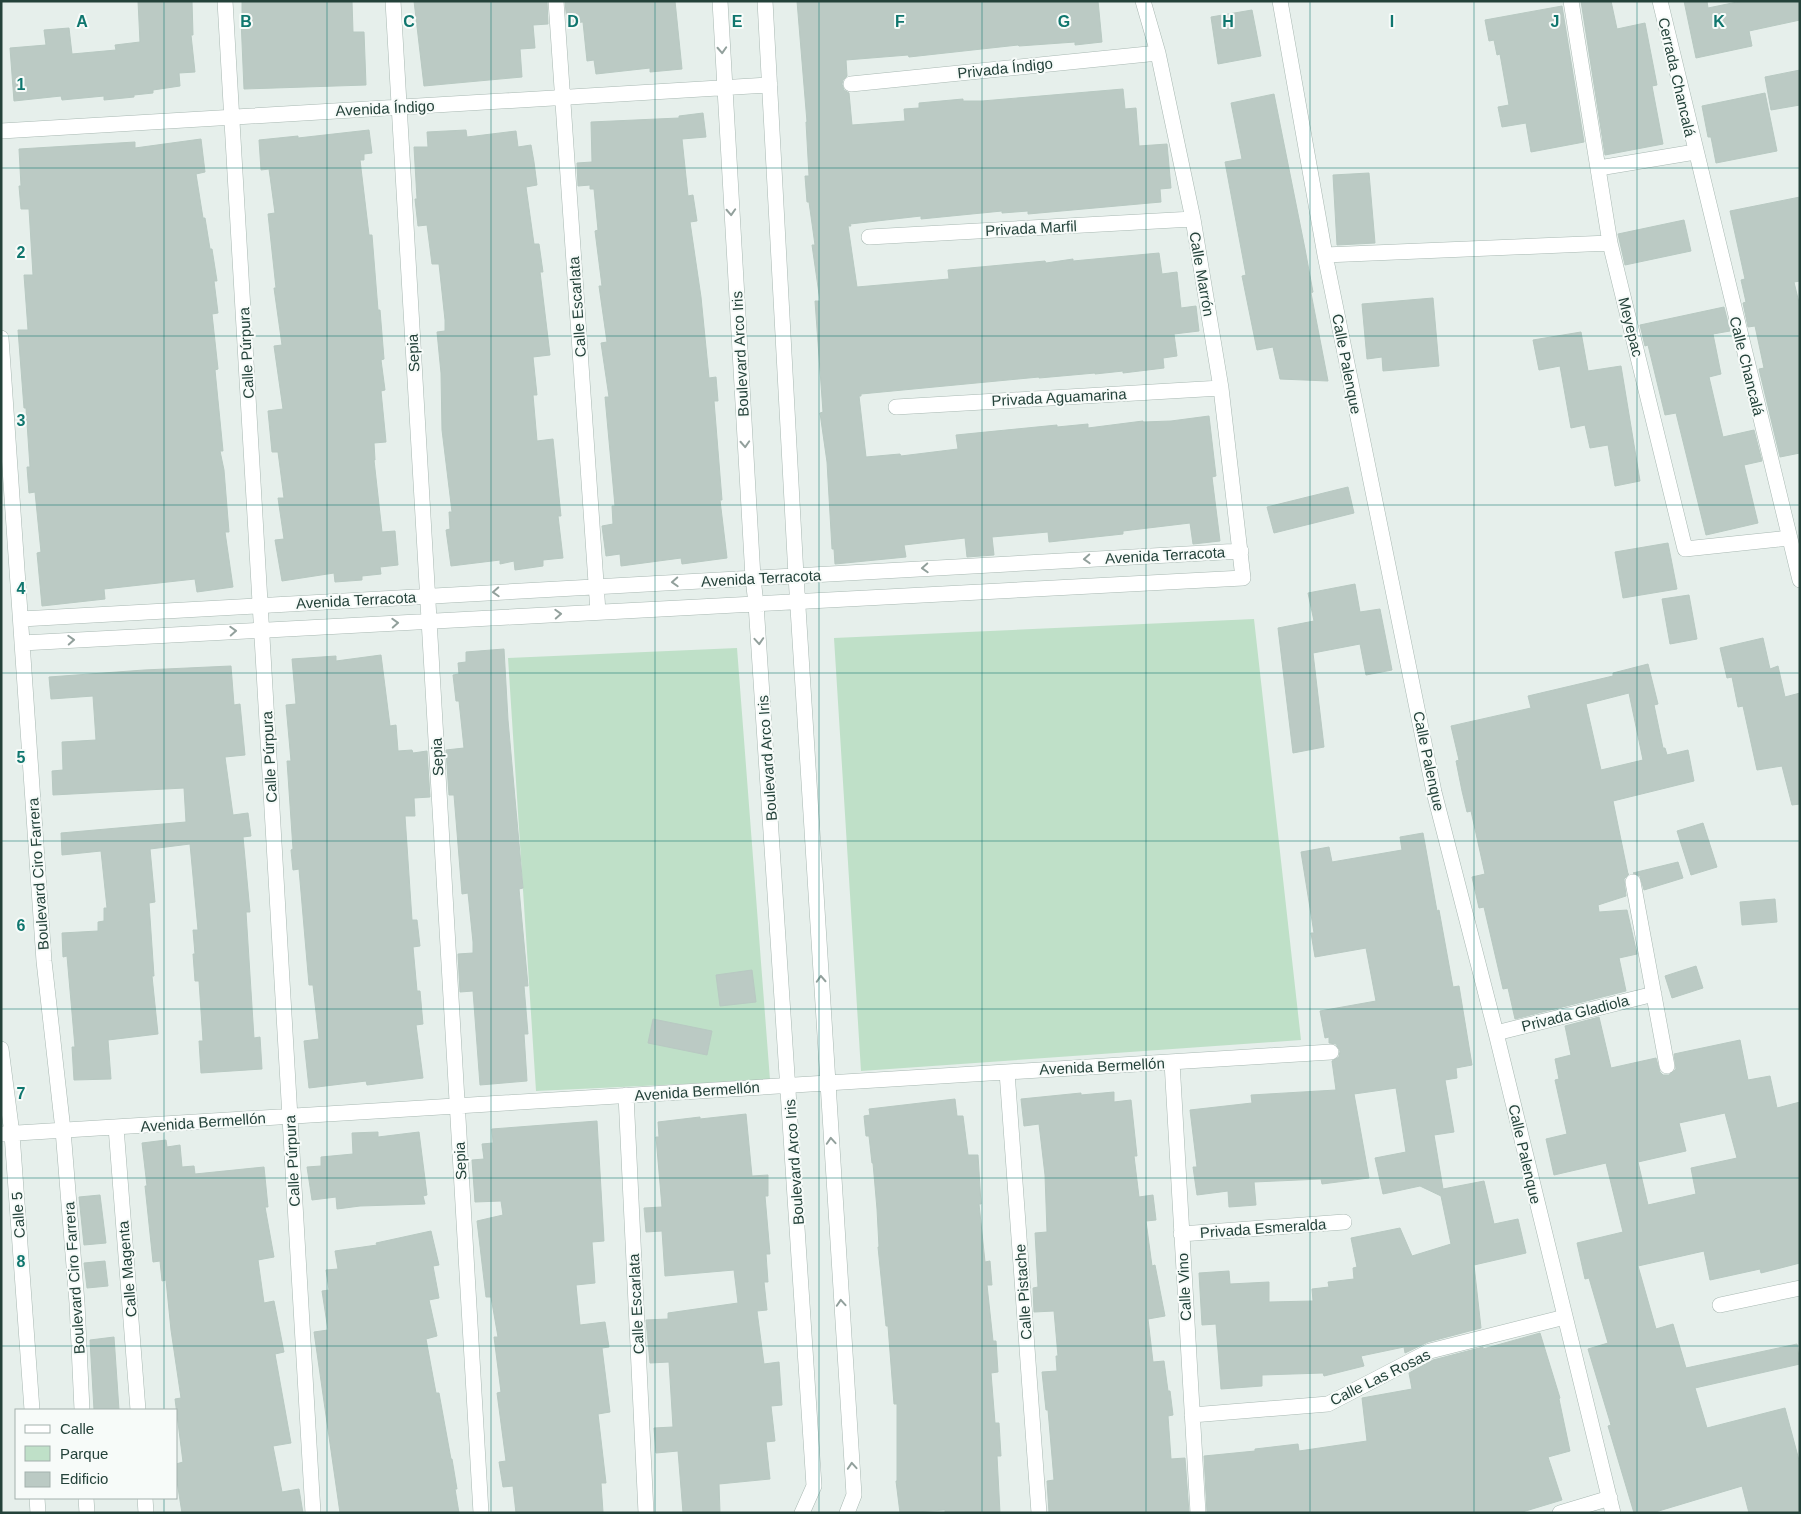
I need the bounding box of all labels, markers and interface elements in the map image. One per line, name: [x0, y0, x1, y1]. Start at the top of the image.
text: A: [76, 13, 88, 30]
text: B: [240, 13, 252, 30]
text: C: [403, 13, 415, 30]
text: D: [567, 13, 579, 30]
text: E: [732, 13, 743, 30]
text: F: [895, 13, 905, 30]
text: G: [1058, 13, 1070, 30]
text: H: [1222, 13, 1234, 30]
text: I: [1390, 13, 1394, 30]
text: J: [1551, 13, 1559, 30]
text: K: [1713, 13, 1725, 30]
street label: Cerrada Chancalá: [1655, 16, 1699, 139]
one-way arrow: [717, 46, 728, 54]
street label: Privada Índigo: [956, 55, 1054, 81]
text: 1: [17, 76, 26, 93]
street label: Avenida Índigo: [335, 97, 435, 119]
one-way arrow: [726, 208, 737, 216]
street label: Privada Marfil: [985, 217, 1077, 239]
street label: Calle Marrón: [1186, 230, 1218, 318]
text: 2: [17, 244, 26, 261]
street label: Calle Escarlata: [565, 255, 589, 358]
street label: Boulevard Arco Iris: [728, 291, 752, 417]
street label: Meyepac: [1615, 295, 1647, 359]
street label: Calle Púrpura: [235, 306, 257, 399]
street label: Calle Palenque: [1329, 312, 1365, 416]
street label: Calle Chancalá: [1726, 315, 1768, 418]
street label: Sepia: [403, 333, 422, 373]
street label: Privada Aguamarina: [991, 385, 1128, 409]
text: 3: [17, 412, 26, 429]
one-way arrow: [739, 441, 750, 449]
street label: Avenida Terracota: [1104, 543, 1226, 567]
one-way arrow: [1083, 554, 1091, 565]
one-way arrow: [921, 563, 929, 574]
street label: Avenida Terracota: [700, 566, 822, 590]
one-way arrow: [671, 577, 679, 588]
text: 4: [17, 580, 26, 597]
one-way arrow: [491, 587, 499, 598]
street label: Avenida Terracota: [295, 588, 417, 612]
one-way arrow: [554, 609, 562, 620]
one-way arrow: [392, 618, 400, 628]
one-way arrow: [229, 626, 237, 637]
one-way arrow: [67, 635, 75, 646]
one-way arrow: [753, 638, 764, 646]
street label: Boulevard Arco Iris: [754, 695, 780, 821]
street label: Calle Palenque: [1410, 709, 1448, 813]
street label: Calle Púrpura: [258, 710, 280, 803]
street label: Sepia: [427, 737, 446, 777]
text: 5: [17, 749, 26, 766]
street label: Boulevard Ciro Farrera: [24, 797, 52, 951]
text: 6: [17, 917, 26, 934]
one-way arrow: [815, 975, 826, 983]
street label: Privada Gladiola: [1520, 991, 1631, 1035]
street label: Avenida Bermellón: [1039, 1054, 1165, 1078]
street label: Avenida Bermellón: [634, 1078, 760, 1104]
text: 7: [17, 1085, 26, 1102]
street label: Boulevard Arco Iris: [781, 1099, 807, 1225]
street label: Calle Palenque: [1505, 1103, 1545, 1205]
street label: Avenida Bermellón: [140, 1109, 266, 1135]
street label: Calle Púrpura: [281, 1114, 303, 1207]
one-way arrow: [825, 1137, 836, 1145]
street label: Sepia: [450, 1141, 469, 1181]
street label: Calle 5: [8, 1191, 28, 1239]
street label: Boulevard Ciro Farrera: [60, 1201, 88, 1355]
street label: Privada Esmeralda: [1199, 1215, 1327, 1241]
street label: Calle Magenta: [114, 1219, 140, 1318]
street label: Calle Pistache: [1011, 1244, 1035, 1340]
text: 8: [17, 1253, 26, 1270]
street label: Calle Escarlata: [625, 1253, 647, 1355]
street label: Calle Vino: [1174, 1253, 1194, 1321]
one-way arrow: [836, 1299, 847, 1307]
street label: Calle Las Rosas: [1327, 1345, 1433, 1409]
legend: [15, 1409, 178, 1499]
text: Calle: [60, 1420, 94, 1437]
text: Parque: [60, 1445, 108, 1462]
one-way arrow: [847, 1461, 858, 1469]
text: Edificio: [60, 1470, 108, 1487]

